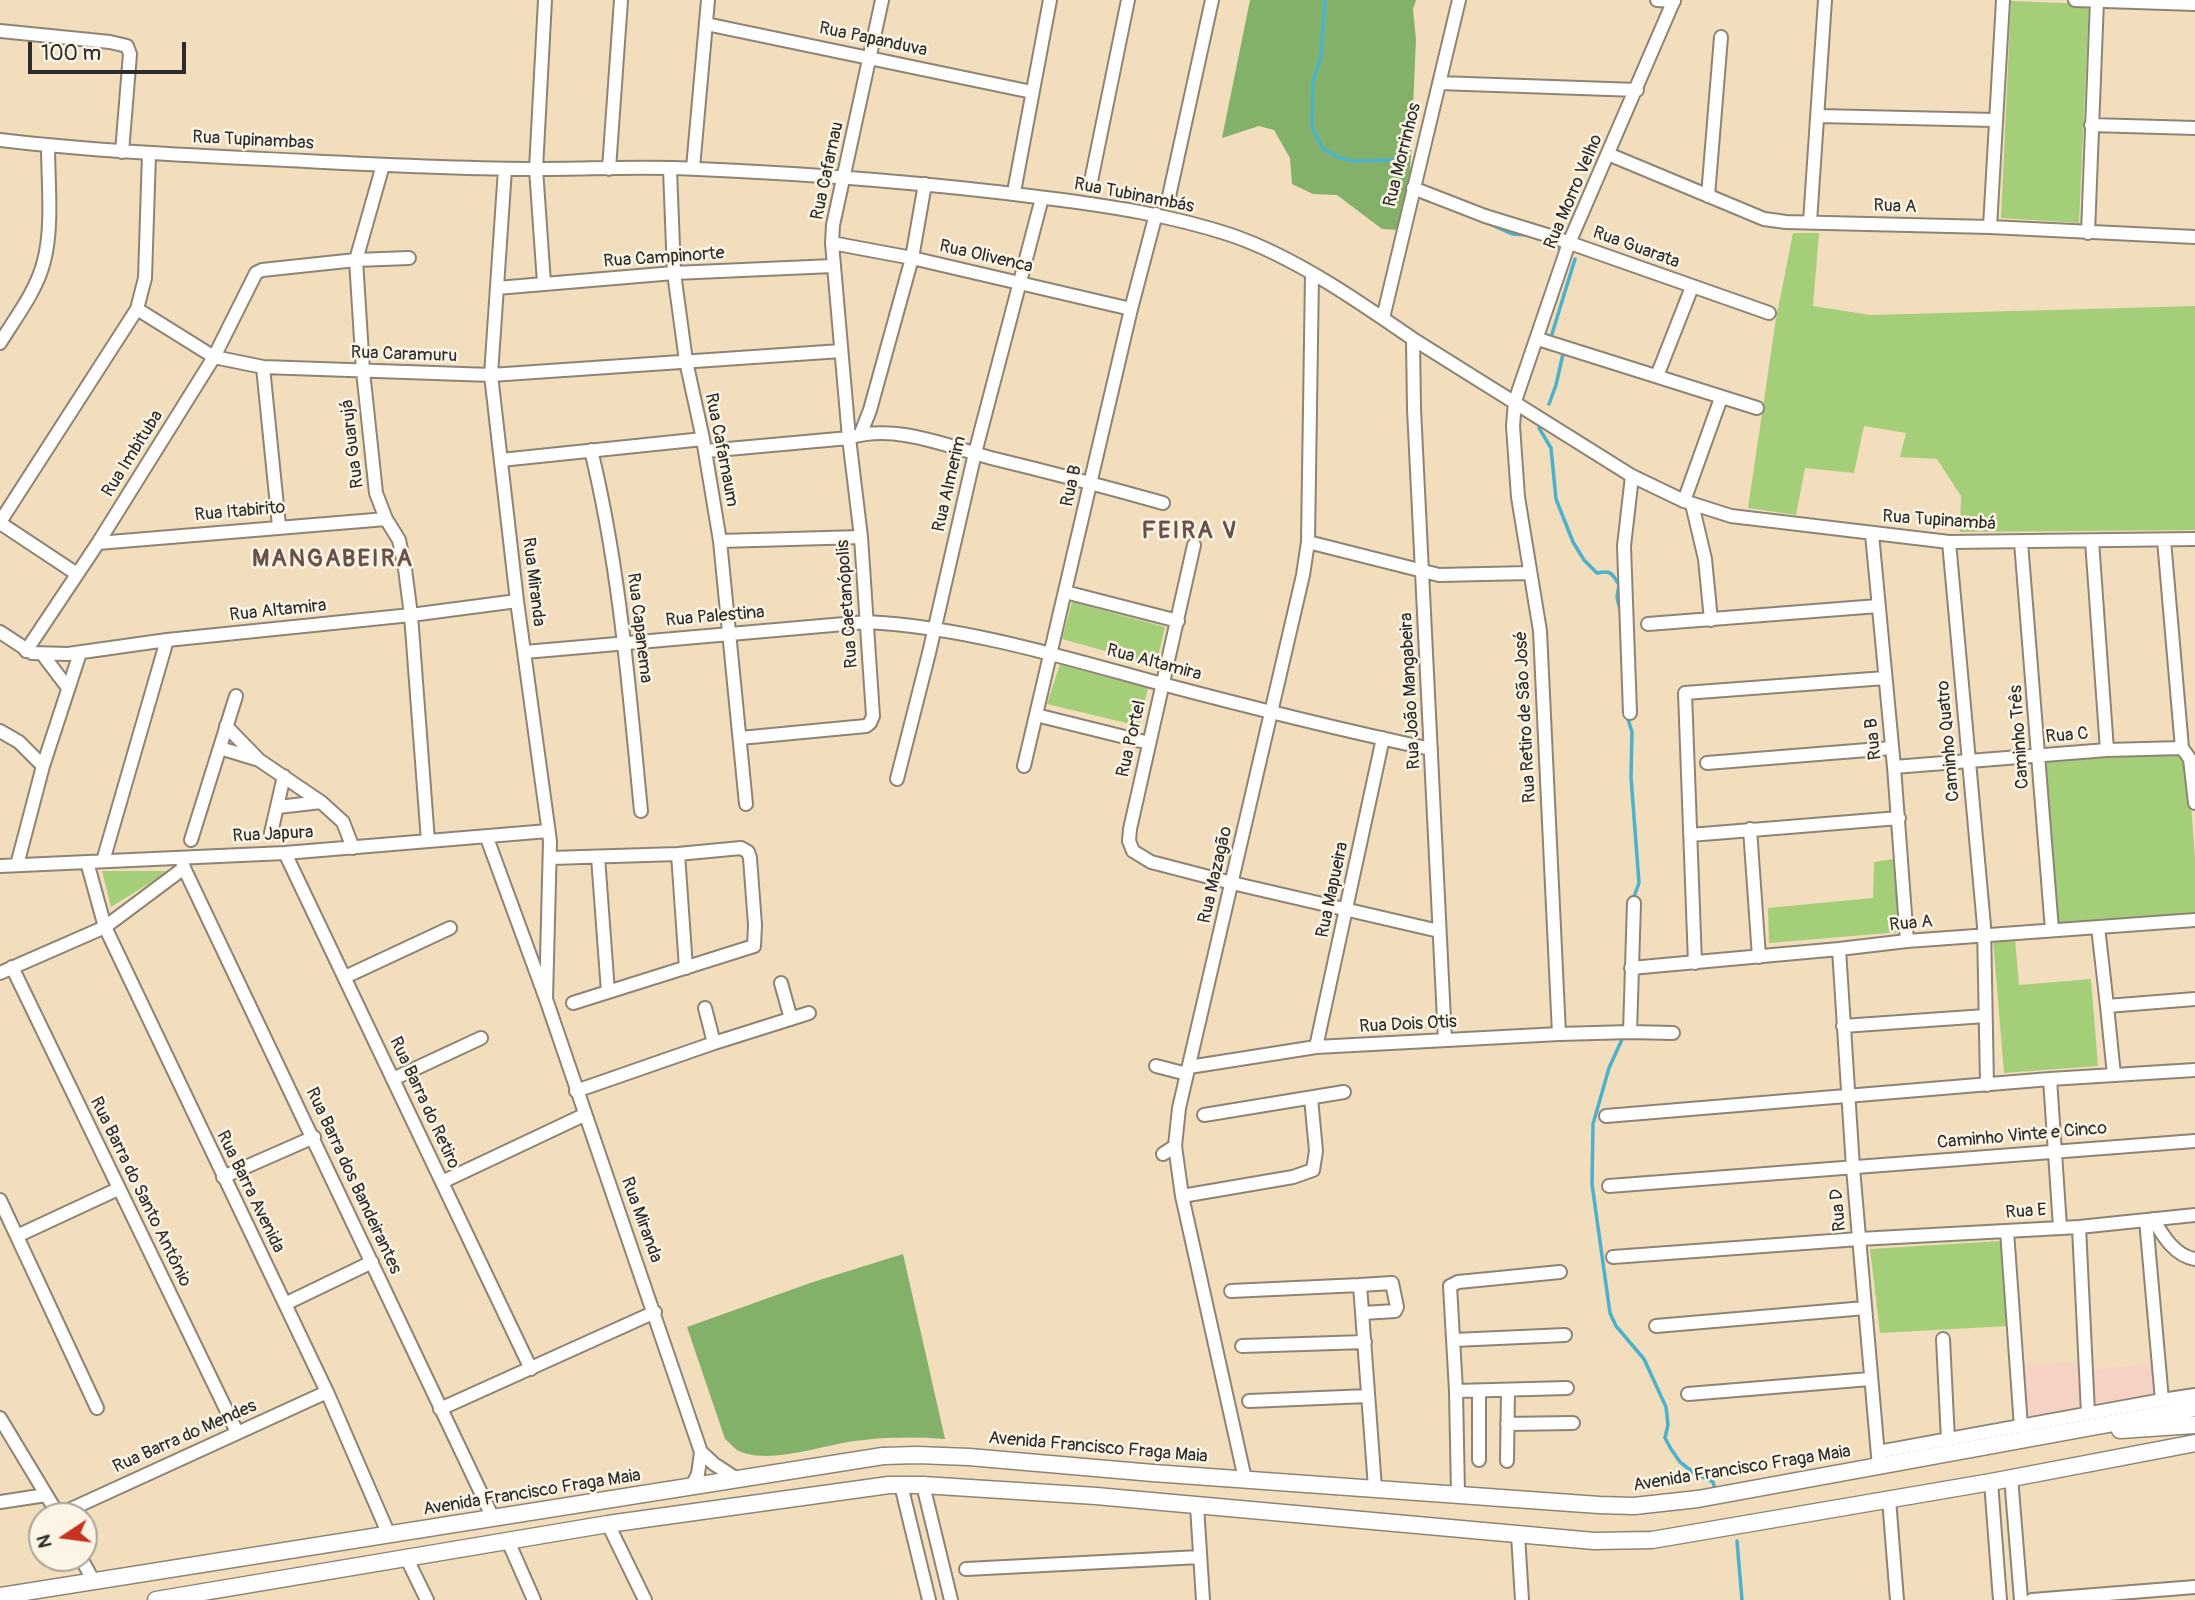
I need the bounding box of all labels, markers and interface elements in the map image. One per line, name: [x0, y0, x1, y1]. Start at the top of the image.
street label: Rua Papanduva: [817, 18, 929, 62]
scale bar: [32, 28, 189, 72]
text: 100 m: [41, 40, 101, 67]
street label: Rua Morrinhos: [1380, 101, 1426, 209]
street label: Rua Cafarnau: [807, 120, 849, 222]
street label: Rua Tupinambas: [192, 127, 314, 155]
street label: Rua Morro Velho: [1540, 131, 1608, 253]
street label: Rua Tubinambás: [1072, 174, 1196, 218]
street label: Rua A: [1873, 195, 1917, 219]
street label: Rua Guarata: [1590, 222, 1682, 274]
street label: Rua Olivenca: [937, 236, 1035, 278]
street label: Rua Campinorte: [603, 243, 725, 273]
street label: Rua Caramuru: [350, 342, 458, 368]
street label: Rua Cafarnaum: [699, 391, 743, 509]
street label: Rua Guarujá: [337, 398, 369, 490]
street label: Rua Imbituba: [98, 407, 168, 501]
street label: Rua Almerim: [928, 434, 972, 534]
street label: Rua B: [1057, 463, 1087, 509]
street label: Rua Itabirito: [194, 497, 286, 527]
street label: Rua Tupinambá: [1882, 506, 1996, 536]
district label: FEIRA V: [1142, 518, 1238, 546]
street label: Rua Miranda: [517, 536, 549, 628]
street label: Rua Caetanópolis: [833, 539, 863, 669]
district label: MANGABEIRA: [253, 546, 413, 574]
street label: Rua Capanema: [622, 572, 656, 684]
street label: Rua Altamira: [228, 595, 328, 627]
street label: Rua Palestina: [665, 602, 765, 632]
street label: Rua João Mangabeira: [1396, 612, 1426, 770]
street label: Rua Retiro de São José: [1511, 630, 1541, 804]
street label: Rua Altamira: [1104, 640, 1204, 686]
street label: Caminho Quatro: [1933, 680, 1965, 802]
street label: Caminho Três: [2006, 684, 2034, 790]
street label: Rua Portel: [1113, 698, 1151, 780]
street label: Rua B: [1861, 717, 1887, 761]
street label: Rua C: [2045, 723, 2089, 749]
street label: Rua Japura: [232, 822, 314, 848]
street label: Rua Mazagão: [1194, 824, 1238, 926]
street label: Rua Mapueira: [1312, 840, 1354, 940]
street label: Rua A: [1888, 911, 1934, 937]
street label: Rua Dois Otis: [1359, 1012, 1457, 1038]
street label: Rua Barra do Retiro: [384, 1034, 464, 1172]
street label: Rua Barra dos Bandeirantes: [300, 1084, 406, 1278]
street label: Rua Barra do Santo Antônio: [85, 1094, 195, 1290]
street label: Caminho Vinte e Cinco: [1936, 1118, 2108, 1154]
street label: Rua Barra Avenida: [211, 1127, 289, 1257]
street label: Rua Miranda: [616, 1174, 666, 1266]
street label: Rua D: [1826, 1188, 1852, 1232]
street label: Rua E: [2005, 1200, 2047, 1224]
street label: Rua Barra do Mendes: [110, 1396, 260, 1478]
street label: Avenida Francisco Fraga Maia: [987, 1428, 1209, 1468]
street label: Avenida Francisco Fraga Maia: [1632, 1441, 1852, 1497]
street label: Avenida Francisco Fraga Maia: [422, 1465, 642, 1521]
north arrow: [28, 1502, 98, 1572]
text: N: [31, 1532, 58, 1550]

